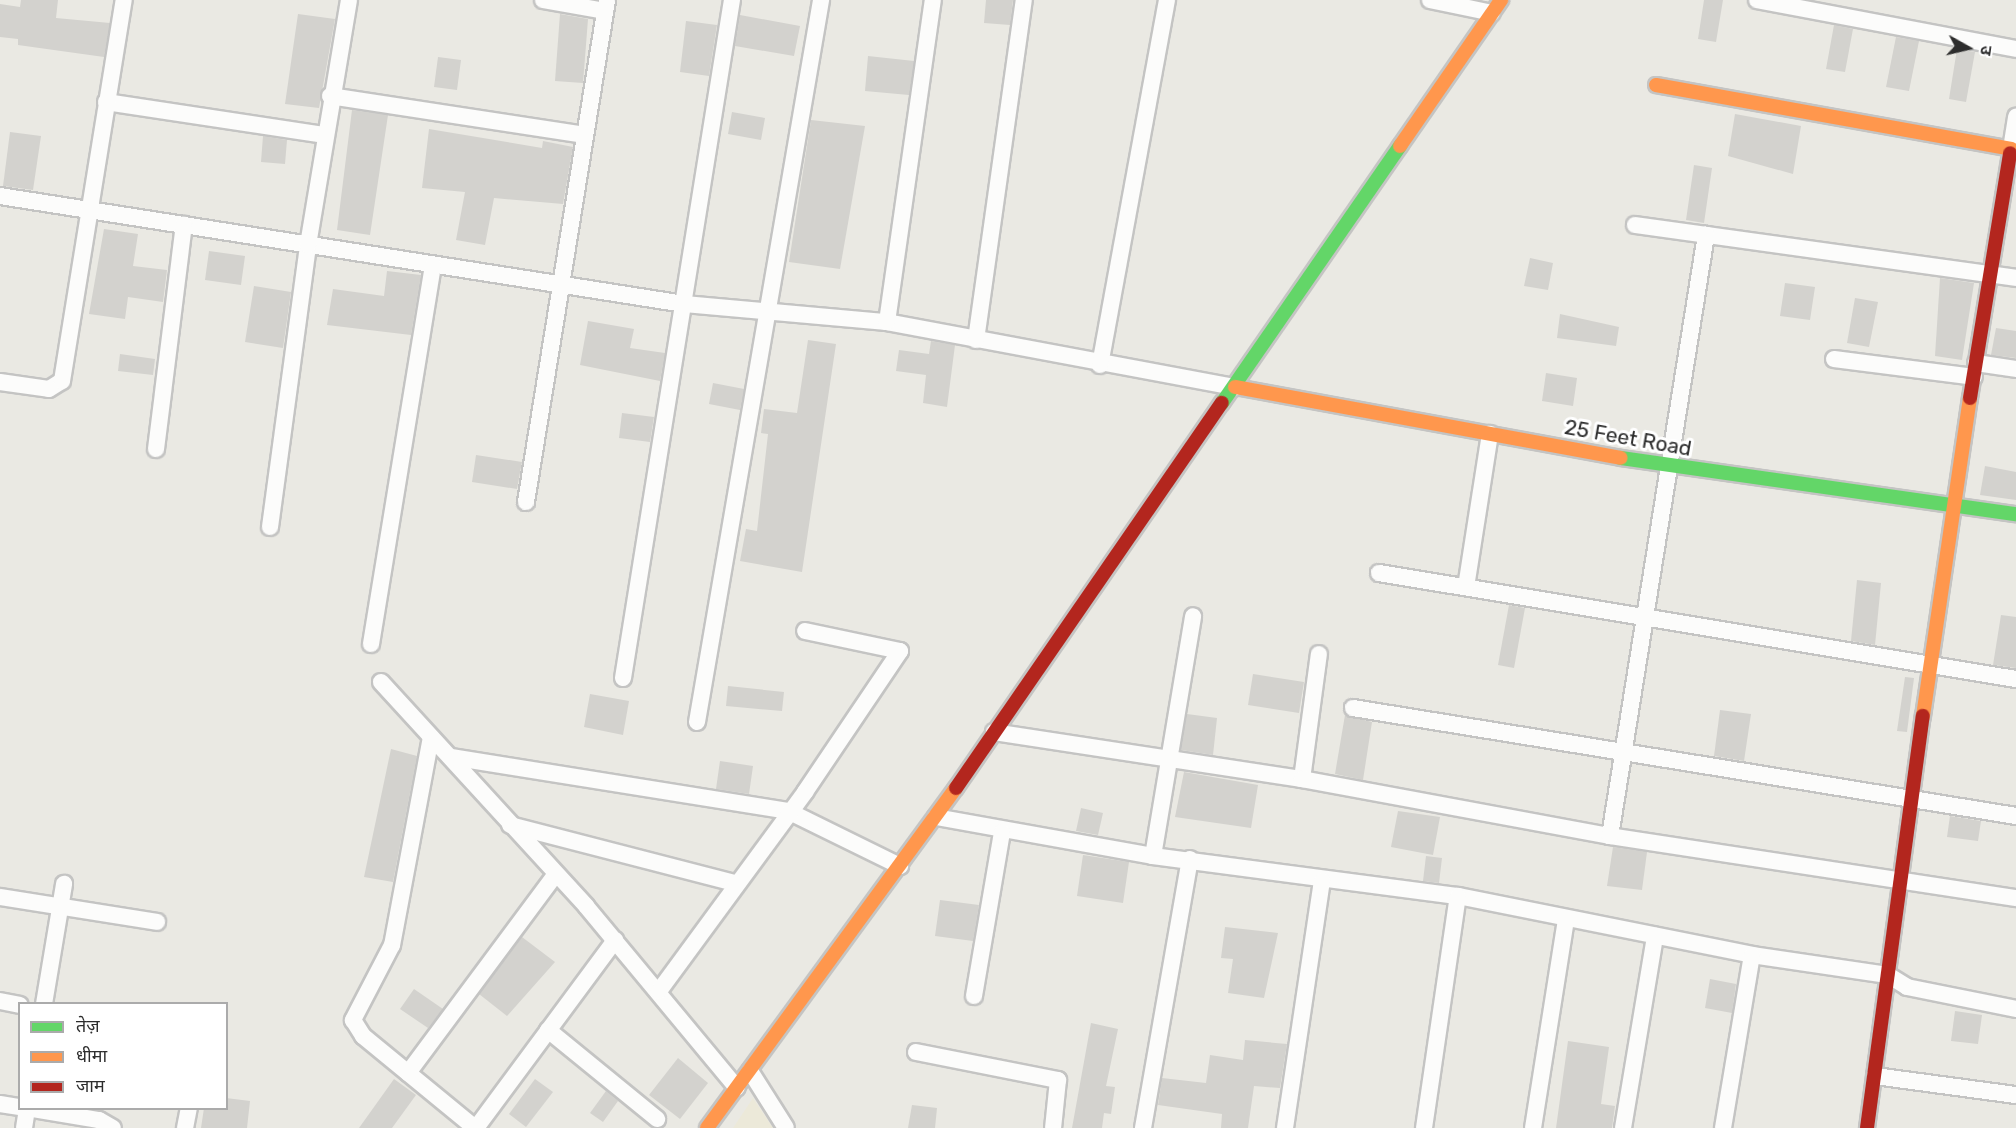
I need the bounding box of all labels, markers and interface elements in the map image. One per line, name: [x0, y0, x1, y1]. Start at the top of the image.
north arrow: [1938, 18, 1998, 78]
text: उ: [1976, 45, 1996, 57]
street label: 25 Feet Road: [1563, 414, 1693, 462]
legend: [18, 1002, 228, 1110]
text: तेज़: [76, 1015, 100, 1037]
text: धीमा: [76, 1045, 107, 1067]
text: जाम: [76, 1075, 105, 1097]

